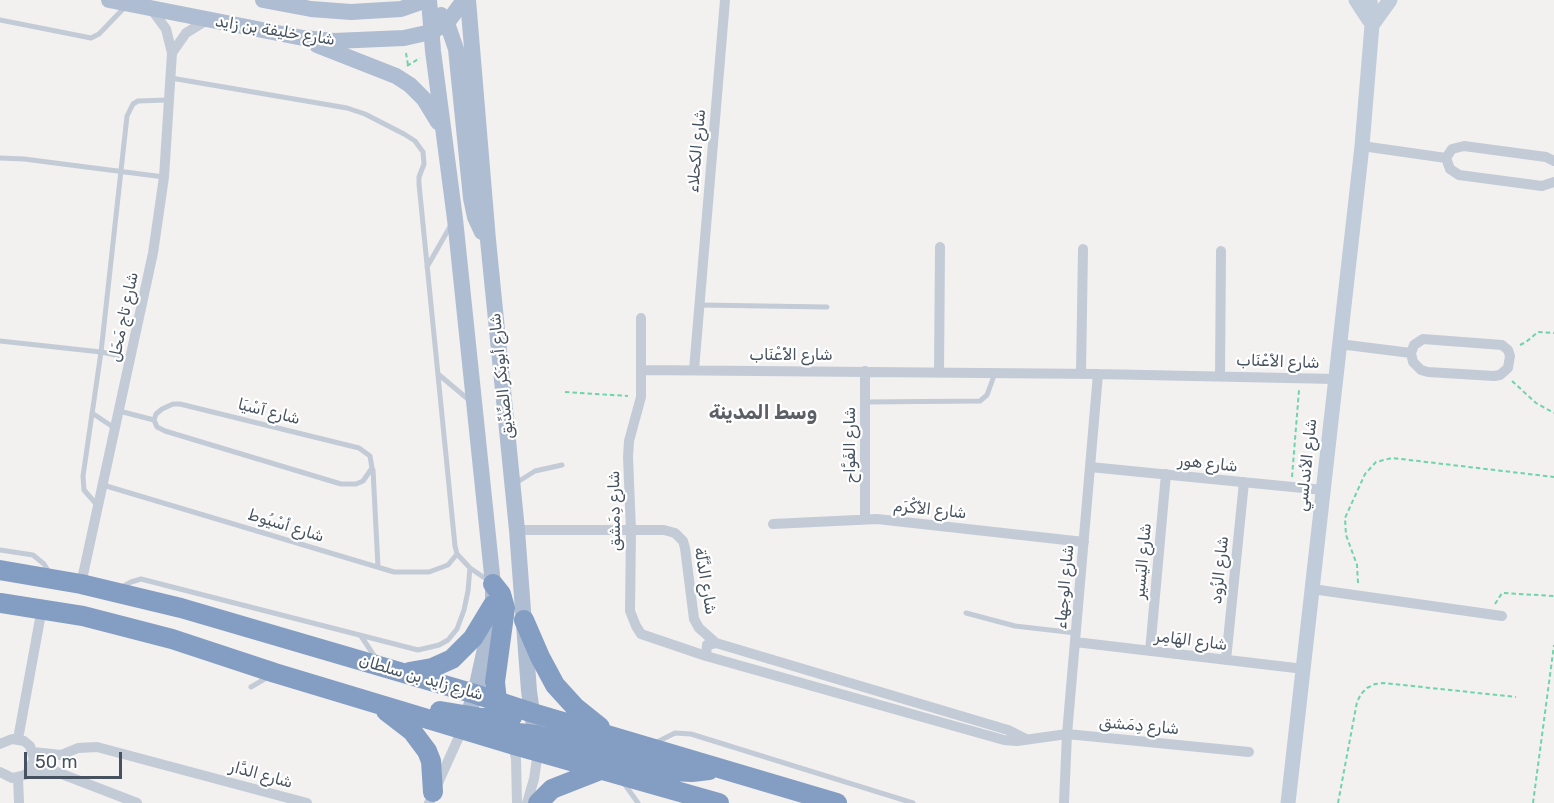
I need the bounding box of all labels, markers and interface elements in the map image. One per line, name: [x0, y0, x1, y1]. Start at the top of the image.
street label: شارع خليفة بن زايد: [214, 12, 336, 50]
street label: شارع الكحلاء: [684, 108, 710, 194]
street label: شارع تاج مَحَل: [105, 270, 143, 364]
street label: شارع أبوبَكر الصِّدِّيق: [486, 312, 518, 440]
street label: شارع الأَعْنَاب: [749, 345, 833, 365]
street label: شارع الأَعْنَاب: [1236, 351, 1320, 373]
street label: شارع آسْيَا: [236, 395, 302, 429]
district label: وسط المدينة: [709, 401, 817, 425]
street label: شارع الفَوَّاح: [840, 407, 860, 483]
street label: شارع الأندلسي: [1293, 417, 1321, 513]
street label: شارع هور: [1177, 451, 1239, 477]
street label: شارع دِمَشق: [605, 471, 625, 551]
street label: شارع الأَكْرَم: [893, 497, 967, 523]
street label: شارع أسْيُوط: [246, 505, 326, 547]
street label: شارع اليَسير: [1130, 522, 1156, 600]
street label: شارع الزُود: [1207, 535, 1233, 605]
street label: شارع الوجهاء: [1052, 544, 1078, 630]
street label: شارع الدَّلَّة: [690, 546, 720, 616]
street label: شارع الهَامِر: [1154, 627, 1228, 655]
street label: شارع زايد بن سلطان: [357, 651, 485, 705]
street label: شارع دِمَشق: [1098, 713, 1180, 739]
scale bar: [27, 740, 124, 778]
text: 50 m: [35, 751, 78, 773]
street label: شارع الدَّار: [227, 757, 295, 793]

